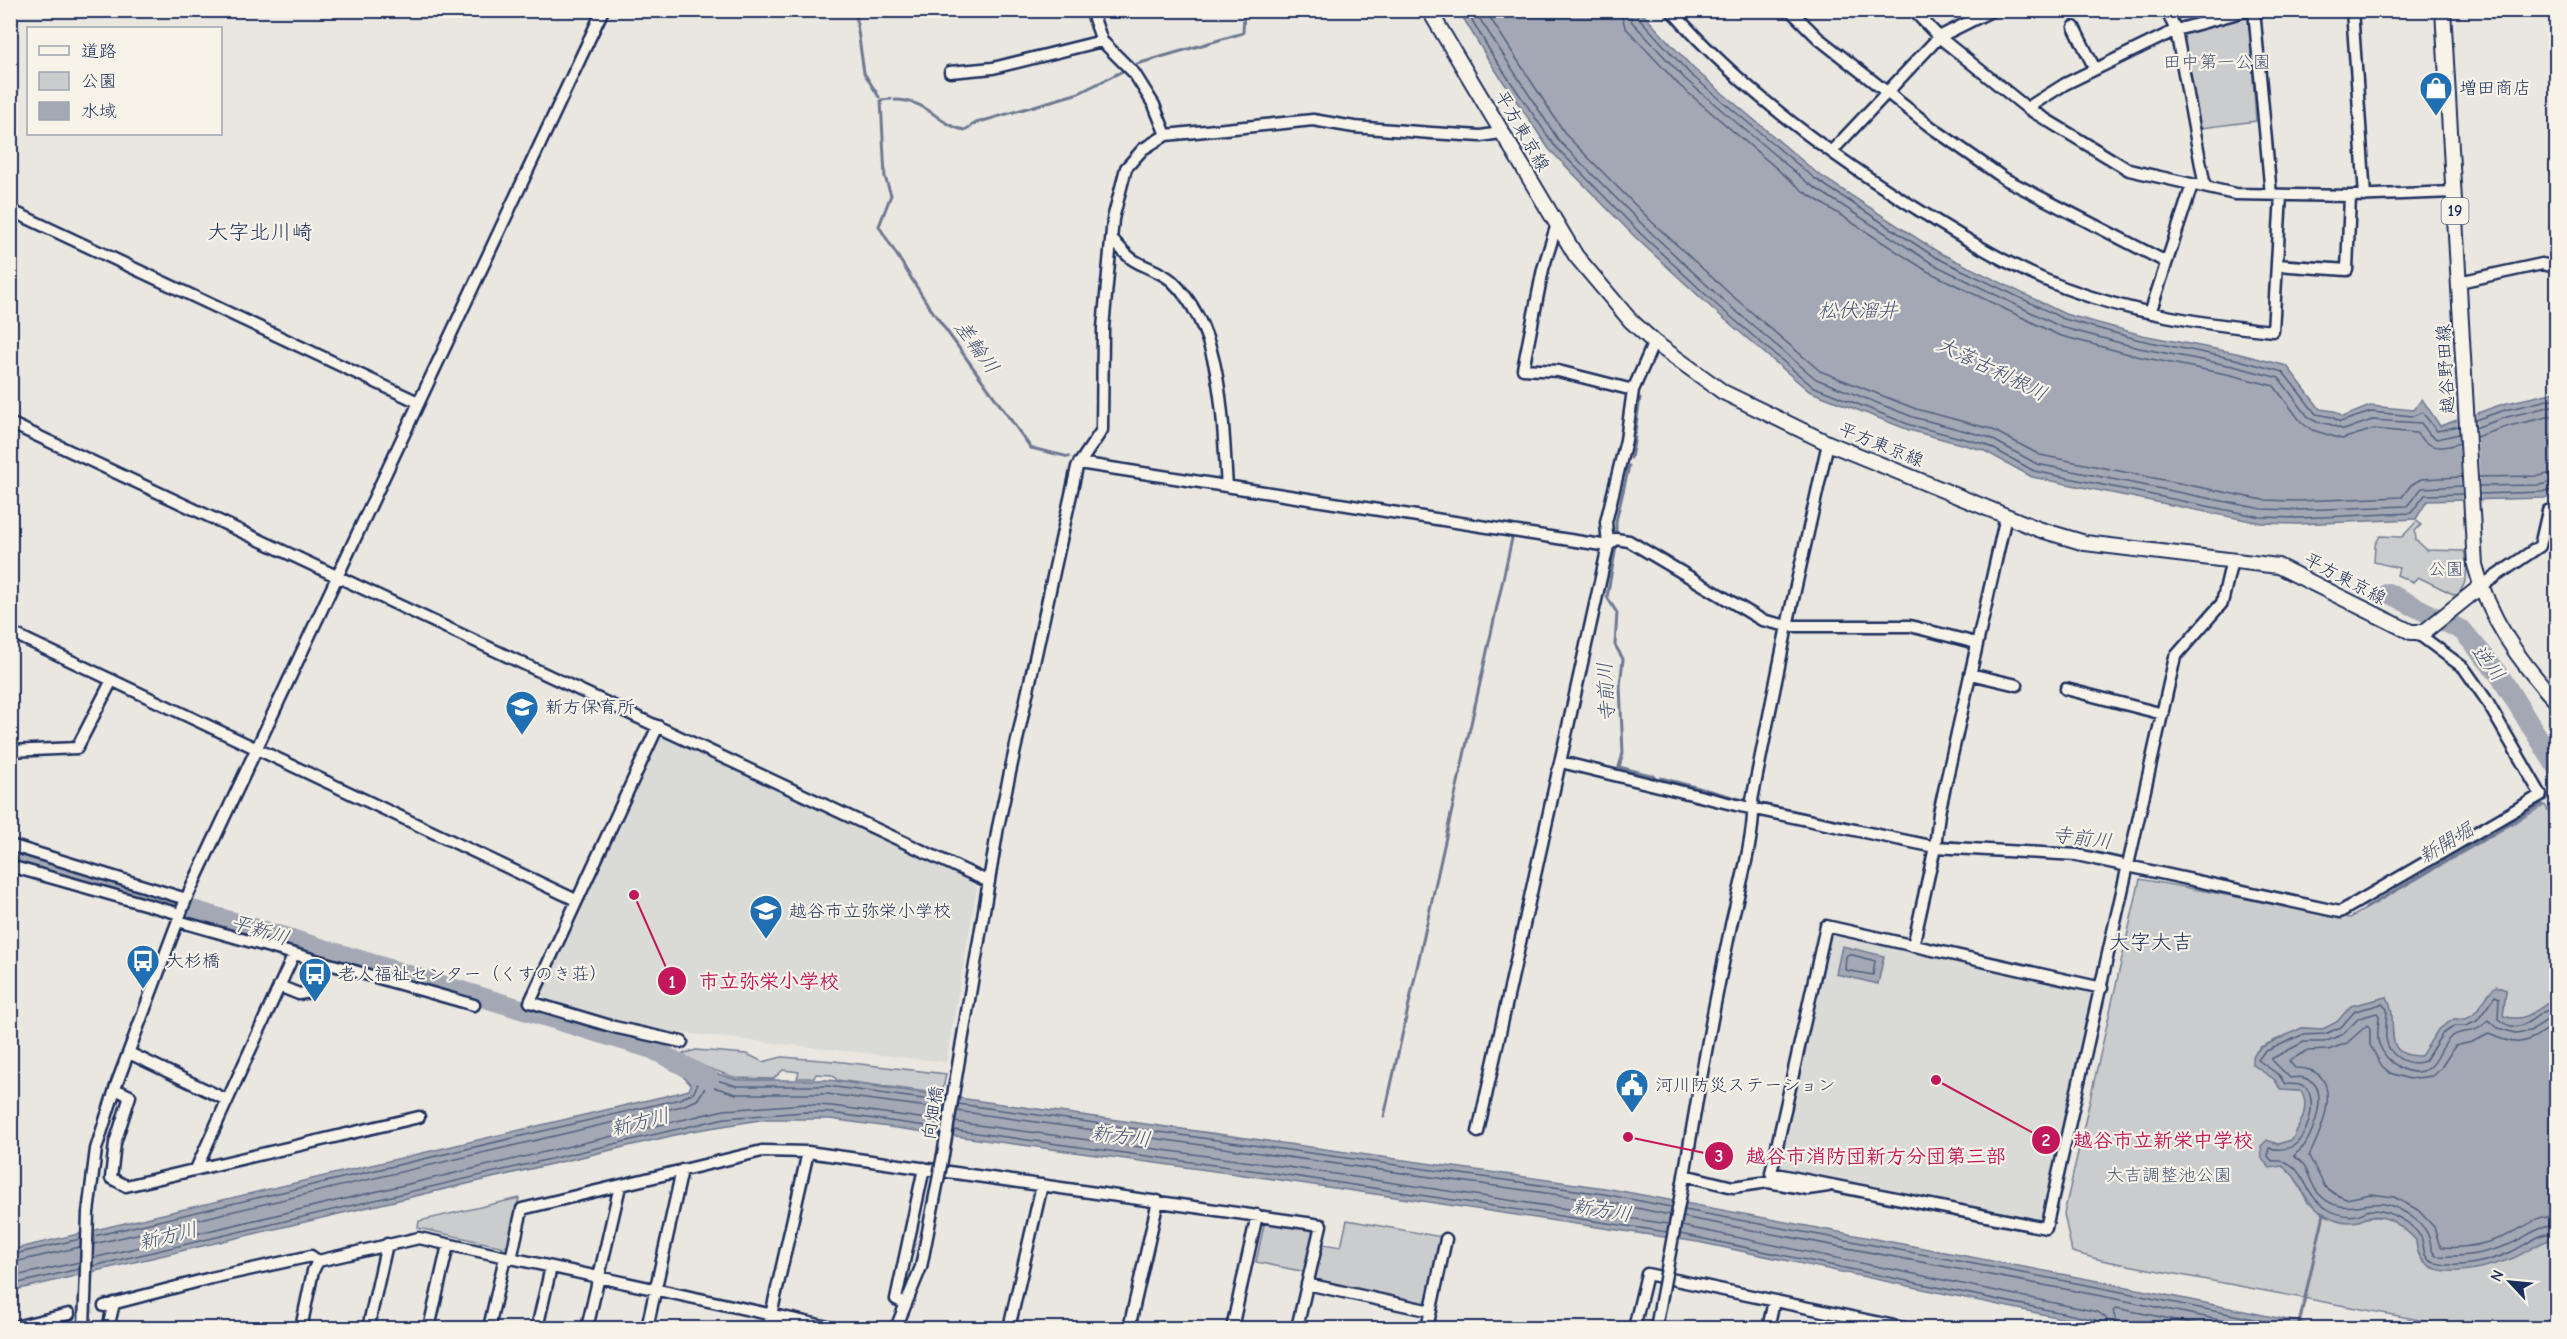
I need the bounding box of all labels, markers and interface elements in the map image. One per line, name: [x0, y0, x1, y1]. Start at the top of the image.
legend: [27, 27, 222, 135]
text: 道路: [81, 41, 117, 62]
park label: 田中第一公園: [2163, 52, 2271, 73]
shop icon: 増田商店: [2418, 70, 2454, 117]
text: 公園: [81, 71, 117, 92]
place label: 増田商店: [2459, 78, 2531, 99]
street label: 平方東京線: [1490, 87, 1554, 175]
text: 水域: [81, 101, 117, 122]
road number: 19: [2442, 198, 2468, 224]
district label: 大字北川崎: [208, 220, 313, 244]
water label: 松伏溜井: [1818, 299, 1899, 322]
water label: 差輪川: [950, 316, 1004, 378]
street label: 越谷野田線: [2433, 324, 2459, 414]
water label: 大落古利根川: [1933, 332, 2051, 406]
street label: 平方東京線: [1835, 418, 1927, 472]
street label: 平方東京線: [2300, 549, 2390, 609]
park label: 公園: [2428, 559, 2464, 580]
water label: 逆川: [2467, 640, 2509, 686]
water label: 寺前川: [1593, 661, 1619, 723]
school or university icon: 新方保育所: [504, 689, 540, 736]
place label: 新方保育所: [545, 697, 635, 718]
water label: 新開堀: [2414, 817, 2478, 868]
water label: 寺前川: [2051, 823, 2113, 853]
school or university icon: 越谷市立弥栄小学校: [748, 893, 784, 940]
place label: 越谷市立弥栄小学校: [789, 901, 951, 922]
water label: 平新川: [228, 910, 292, 950]
district label: 大字大吉: [2109, 930, 2193, 954]
bus stop icon: 大杉橋: [125, 943, 161, 990]
place label: 大杉橋: [166, 951, 220, 972]
bus stop icon: 老人福祉センター（くすのき荘）: [297, 956, 333, 1003]
callout: 市立弥栄小学校: [657, 962, 851, 1000]
place label: 老人福祉センター（くすのき荘）: [338, 964, 607, 985]
text: 市立弥栄小学校: [699, 970, 839, 993]
text: 1: [668, 972, 676, 993]
public building icon: 河川防災ステーション: [1614, 1067, 1650, 1114]
place label: 河川防災ステーション: [1655, 1075, 1836, 1096]
street label: 向畑橋: [918, 1085, 948, 1141]
water label: 新方川: [608, 1104, 672, 1140]
water label: 新方川: [1090, 1121, 1152, 1151]
callout: 越谷市立新栄中学校: [2031, 1121, 2265, 1159]
text: 越谷市立新栄中学校: [2073, 1129, 2253, 1152]
text: 2: [2042, 1130, 2051, 1151]
callout: 越谷市消防団新方分団第三部: [1704, 1137, 2018, 1175]
text: 越谷市消防団新方分団第三部: [1746, 1145, 2006, 1168]
text: 3: [1715, 1146, 1723, 1167]
park label: 大吉調整池公園: [2106, 1165, 2232, 1186]
water label: 新方川: [1571, 1194, 1633, 1226]
water label: 新方川: [136, 1218, 200, 1254]
north arrow: [2480, 1252, 2540, 1312]
text: N: [2487, 1267, 2508, 1284]

